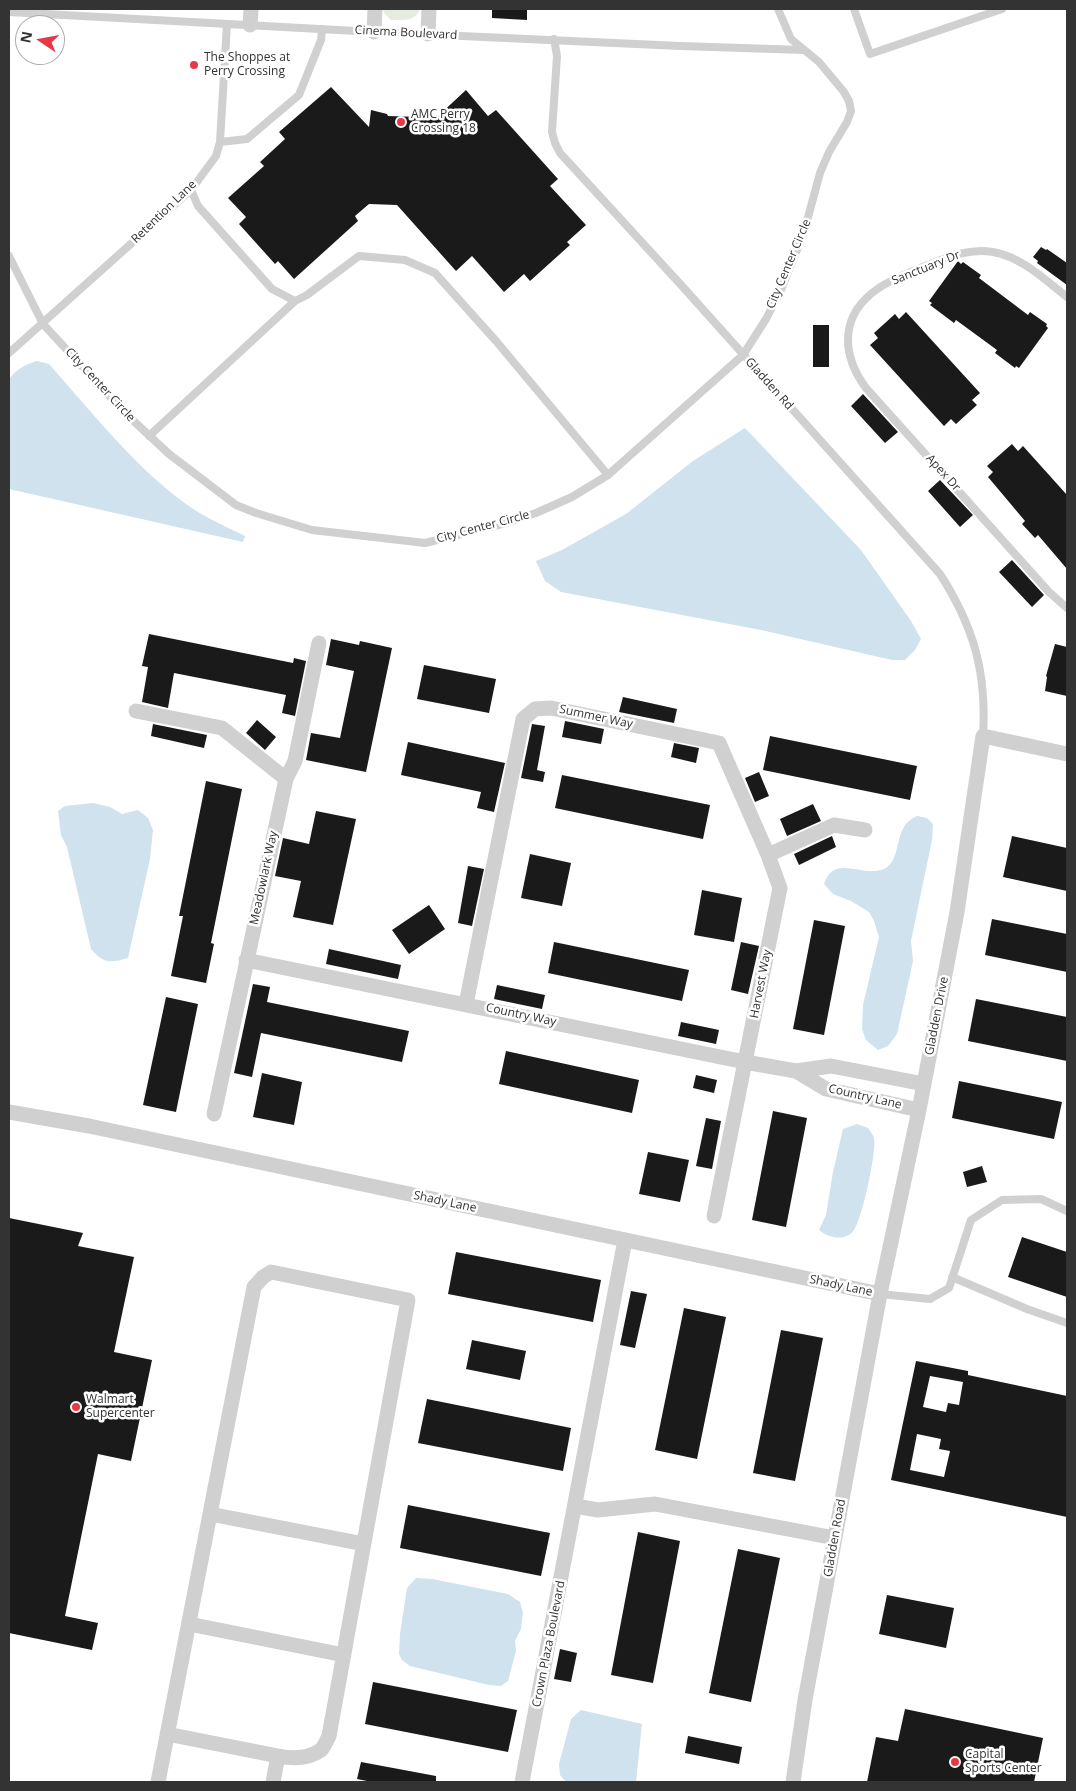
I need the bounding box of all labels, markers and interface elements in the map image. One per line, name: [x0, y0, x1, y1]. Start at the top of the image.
north arrow: [15, 15, 65, 65]
street label: Cinema Boulevard: [354, 23, 458, 43]
text: N: [15, 29, 36, 45]
place label: The Shoppes at Perry Crossing: [204, 51, 290, 79]
marker: The Shoppes at Perry Crossing: [188, 59, 200, 71]
place label: AMC Perry Crossing 18: [411, 108, 476, 136]
marker: AMC Perry Crossing 18: [395, 116, 407, 128]
street label: Retention Lane: [129, 177, 199, 247]
street label: City Center Circle: [764, 217, 814, 311]
street label: Sanctuary Dr: [890, 248, 962, 288]
street label: City Center Circle: [62, 345, 138, 425]
street label: Gladden Rd: [742, 355, 796, 413]
street label: Apex Dr: [923, 452, 963, 494]
street label: City Center Circle: [435, 508, 531, 546]
street label: Summer Way: [558, 702, 634, 732]
street label: Meadowlark Way: [247, 830, 281, 926]
street label: Harvest Way: [747, 948, 775, 1020]
street label: Gladden Drive: [922, 976, 952, 1056]
street label: Country Way: [485, 1001, 557, 1029]
street label: Country Lane: [827, 1082, 903, 1112]
street label: Shady Lane: [412, 1188, 478, 1216]
street label: Shady Lane: [808, 1272, 874, 1300]
place label: Walmart Supercenter: [86, 1393, 155, 1421]
marker: Walmart Supercenter: [70, 1401, 82, 1413]
street label: Gladden Road: [821, 1498, 849, 1578]
street label: Crown Plaza Boulevard: [530, 1579, 568, 1709]
place label: Capital Sports Center: [965, 1748, 1042, 1776]
marker: Capital Sports Center: [949, 1756, 961, 1768]

